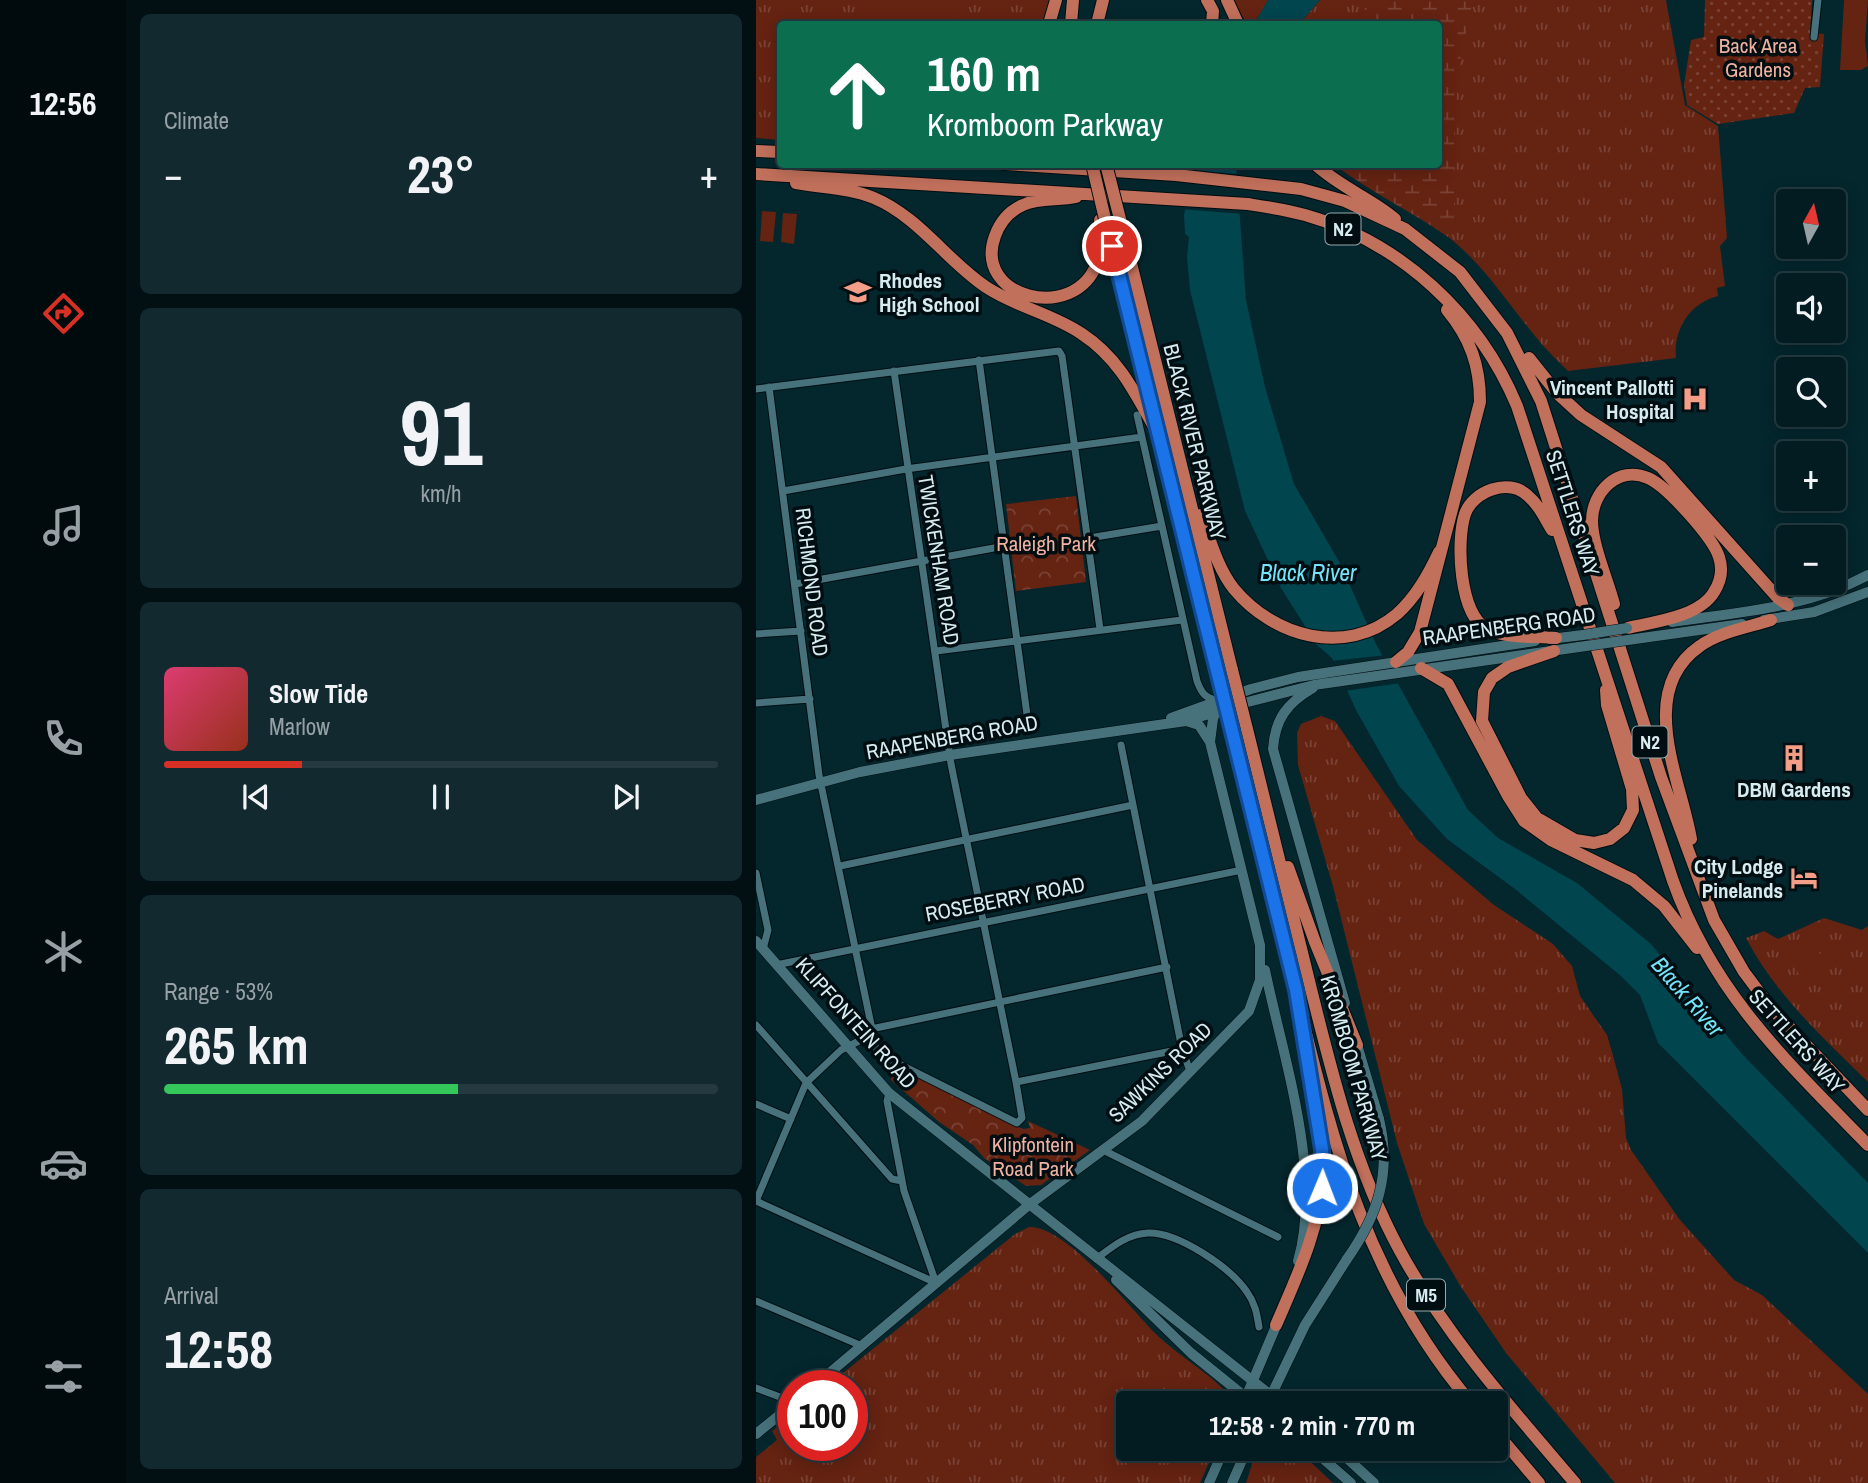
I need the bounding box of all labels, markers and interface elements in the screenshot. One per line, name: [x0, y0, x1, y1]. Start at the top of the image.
park label: Back Area Gardens: [1719, 31, 1798, 84]
text: 160 m: [927, 40, 1041, 106]
icon: ahead: [812, 49, 903, 140]
text: 12:56: [29, 82, 97, 125]
text: Kromboom Parkway: [927, 103, 1163, 146]
text: Climate: [164, 105, 229, 136]
text: 23°: [407, 139, 475, 209]
text: −: [164, 149, 182, 200]
text: +: [700, 149, 718, 200]
north arrow: [1776, 189, 1846, 259]
map controls: [1776, 189, 1846, 595]
road number: N2: [1326, 214, 1360, 244]
pin: [1082, 216, 1142, 276]
icon: arrive: [1093, 227, 1131, 265]
place label: Rhodes High School: [879, 266, 979, 319]
button: sound: [1776, 273, 1846, 343]
school or university icon: Rhodes High School: [843, 277, 873, 307]
icon: directions: [39, 289, 88, 338]
street label: BLACK RIVER PARKWAY: [1157, 341, 1234, 544]
button: search: [1776, 357, 1846, 427]
text: 91: [400, 371, 483, 493]
place label: Vincent Pallotti Hospital: [1550, 373, 1674, 426]
hospital icon: Vincent Pallotti Hospital: [1680, 384, 1710, 414]
button: +: [1776, 441, 1846, 511]
street label: SETTLERS WAY: [1539, 446, 1607, 580]
street label: TWICKENHAM ROAD: [911, 473, 967, 647]
text: km/h: [421, 478, 461, 509]
icon: music: [39, 501, 88, 550]
street label: RICHMOND ROAD: [789, 506, 835, 658]
button: −: [1776, 525, 1846, 595]
park label: Raleigh Park: [996, 529, 1096, 558]
water label: Black River: [1260, 557, 1357, 588]
street label: RAAPENBERG ROAD: [1421, 600, 1597, 652]
text: Slow Tide: [269, 676, 368, 711]
street label: RAAPENBERG ROAD: [864, 708, 1040, 766]
text: Marlow: [269, 711, 330, 742]
icon: phone: [39, 714, 88, 763]
road number: N2: [1632, 726, 1668, 758]
building icon: DBM Gardens: [1779, 743, 1809, 773]
place label: DBM Gardens: [1737, 775, 1851, 804]
icon: previous: [237, 778, 275, 816]
icon: pause: [422, 778, 460, 816]
icon: next: [607, 778, 645, 816]
place label: City Lodge Pinelands: [1694, 852, 1783, 905]
hotel icon: City Lodge Pinelands: [1789, 863, 1819, 893]
street label: ROSEBERRY ROAD: [923, 869, 1087, 929]
icon: climate: [39, 927, 88, 976]
water label: Black River: [1645, 949, 1732, 1043]
street label: KLIPFONTEIN ROAD: [789, 951, 923, 1095]
street label: KROMBOOM PARKWAY: [1314, 972, 1395, 1165]
text: Range · 53%: [164, 976, 273, 1007]
street label: SETTLERS WAY: [1742, 983, 1852, 1100]
text: 265 km: [164, 1010, 309, 1080]
street label: SAWKINS ROAD: [1102, 1015, 1218, 1129]
park label: Klipfontein Road Park: [992, 1130, 1074, 1183]
icon: car: [39, 1139, 88, 1188]
position arrow: [1285, 1151, 1359, 1225]
text: Arrival: [164, 1280, 219, 1311]
road number: M5: [1407, 1280, 1445, 1310]
text: 12:58: [164, 1314, 273, 1384]
icon: filters: [39, 1352, 88, 1401]
speed limit sign: 100: [777, 1370, 868, 1461]
text: 12:58 · 2 min · 770 m: [1209, 1408, 1415, 1443]

